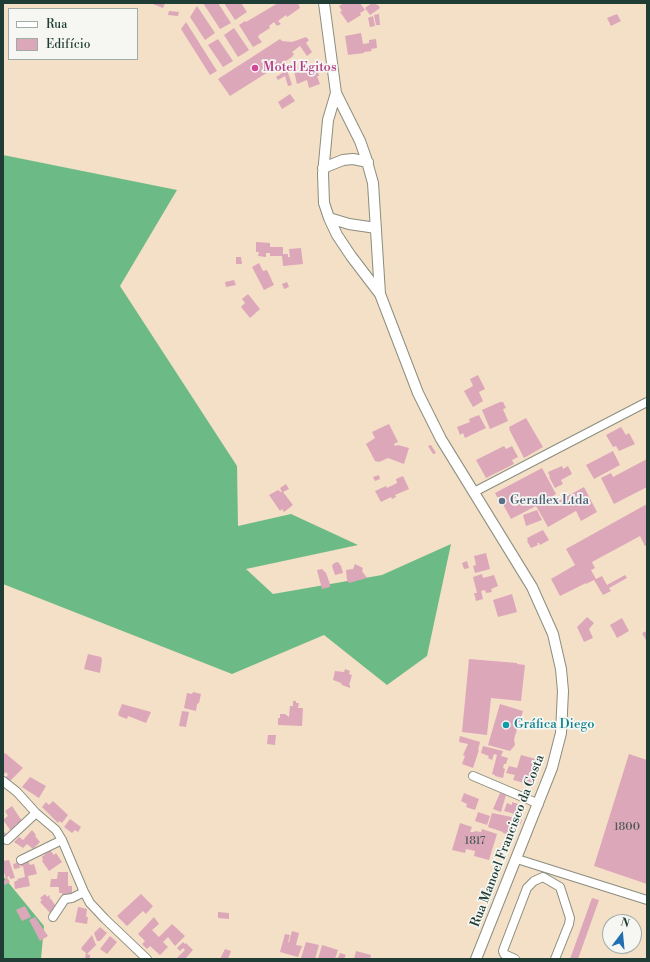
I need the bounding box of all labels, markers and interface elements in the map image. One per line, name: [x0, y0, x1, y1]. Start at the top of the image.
legend: [8, 8, 138, 60]
text: Rua: [46, 17, 67, 32]
text: Edifício: [46, 37, 90, 52]
place label: Motel Egitos: [263, 60, 337, 76]
marker: Motel Egitos: [250, 63, 260, 73]
place label: Geraflex Ltda: [510, 493, 589, 509]
marker: Geraflex Ltda: [497, 496, 507, 506]
place label: Gráfica Diego: [514, 717, 595, 733]
marker: Gráfica Diego: [501, 720, 511, 730]
street label: Rua Manoel Francisco da Costa: [468, 753, 548, 929]
house number: 1800: [614, 820, 640, 834]
house number: 1817: [465, 834, 485, 848]
north arrow: [602, 914, 642, 954]
text: N: [619, 915, 631, 931]

